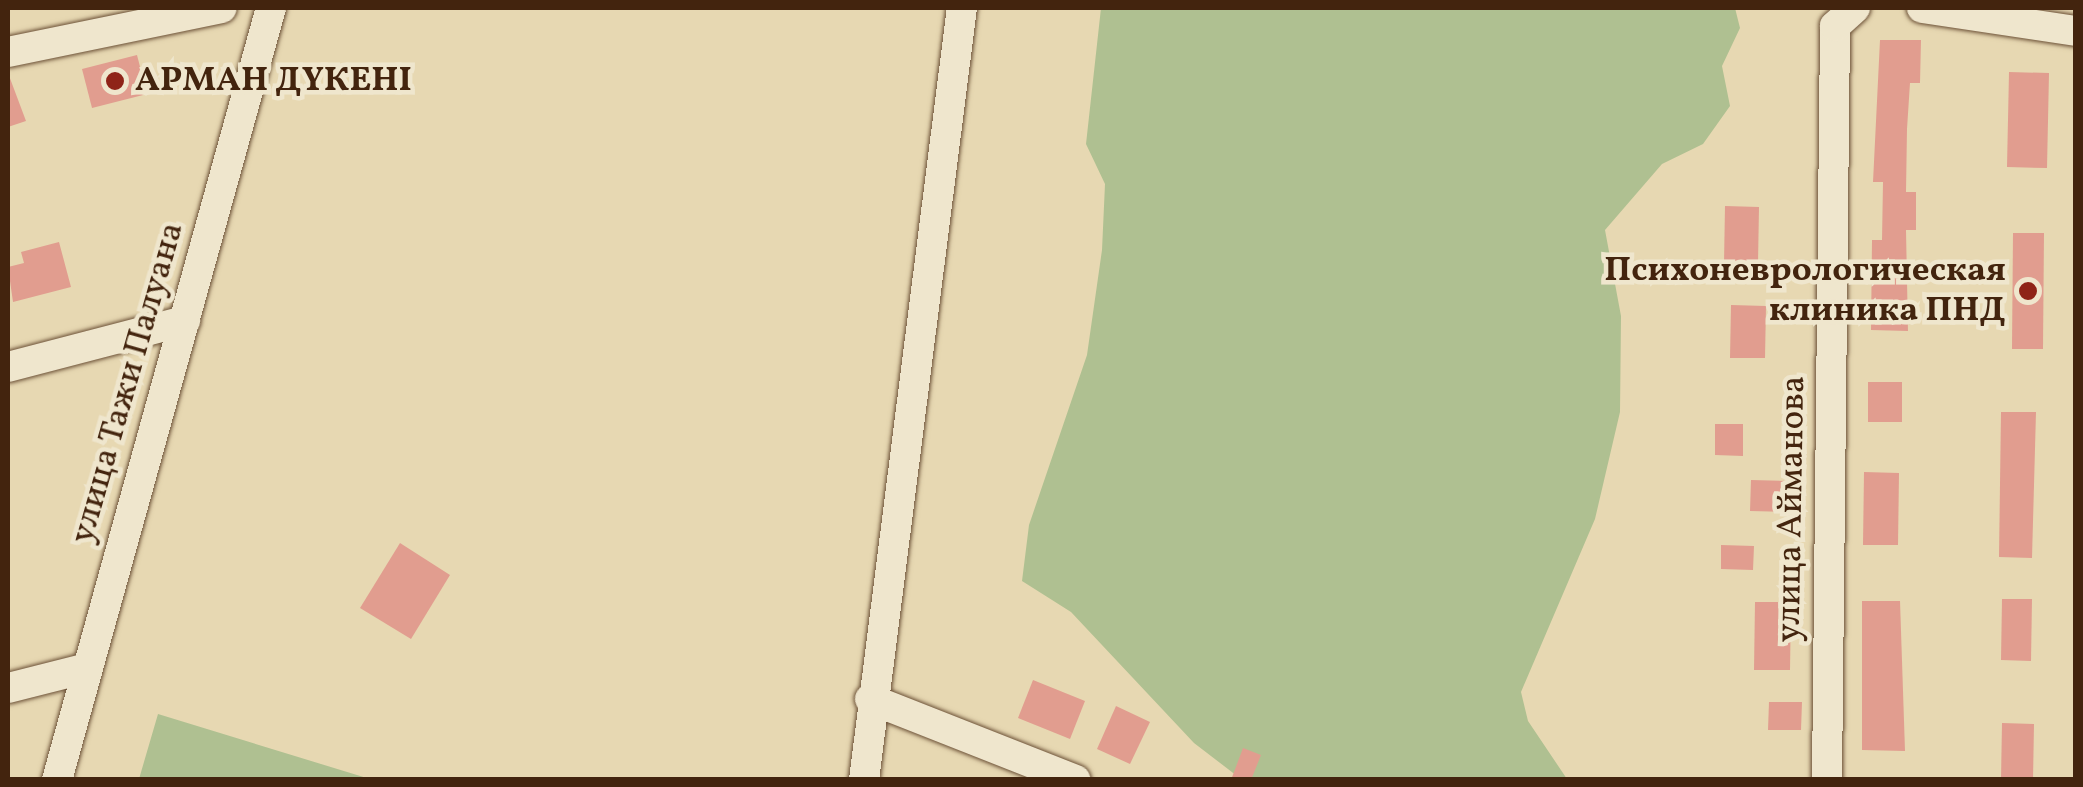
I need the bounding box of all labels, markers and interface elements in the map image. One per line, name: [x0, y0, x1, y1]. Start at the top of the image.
place label: АРМАН ДҮКЕНІ: [135, 60, 412, 102]
marker: АРМАН ДҮКЕНІ: [104, 70, 126, 92]
street label: улица Тажи Палуана: [62, 217, 194, 549]
place label: Психоневрологическая клиника ПНД: [1604, 250, 2006, 332]
marker: Психоневрологическая клиника ПНД: [2015, 278, 2041, 304]
street label: улица Айманова: [1769, 375, 1815, 643]

